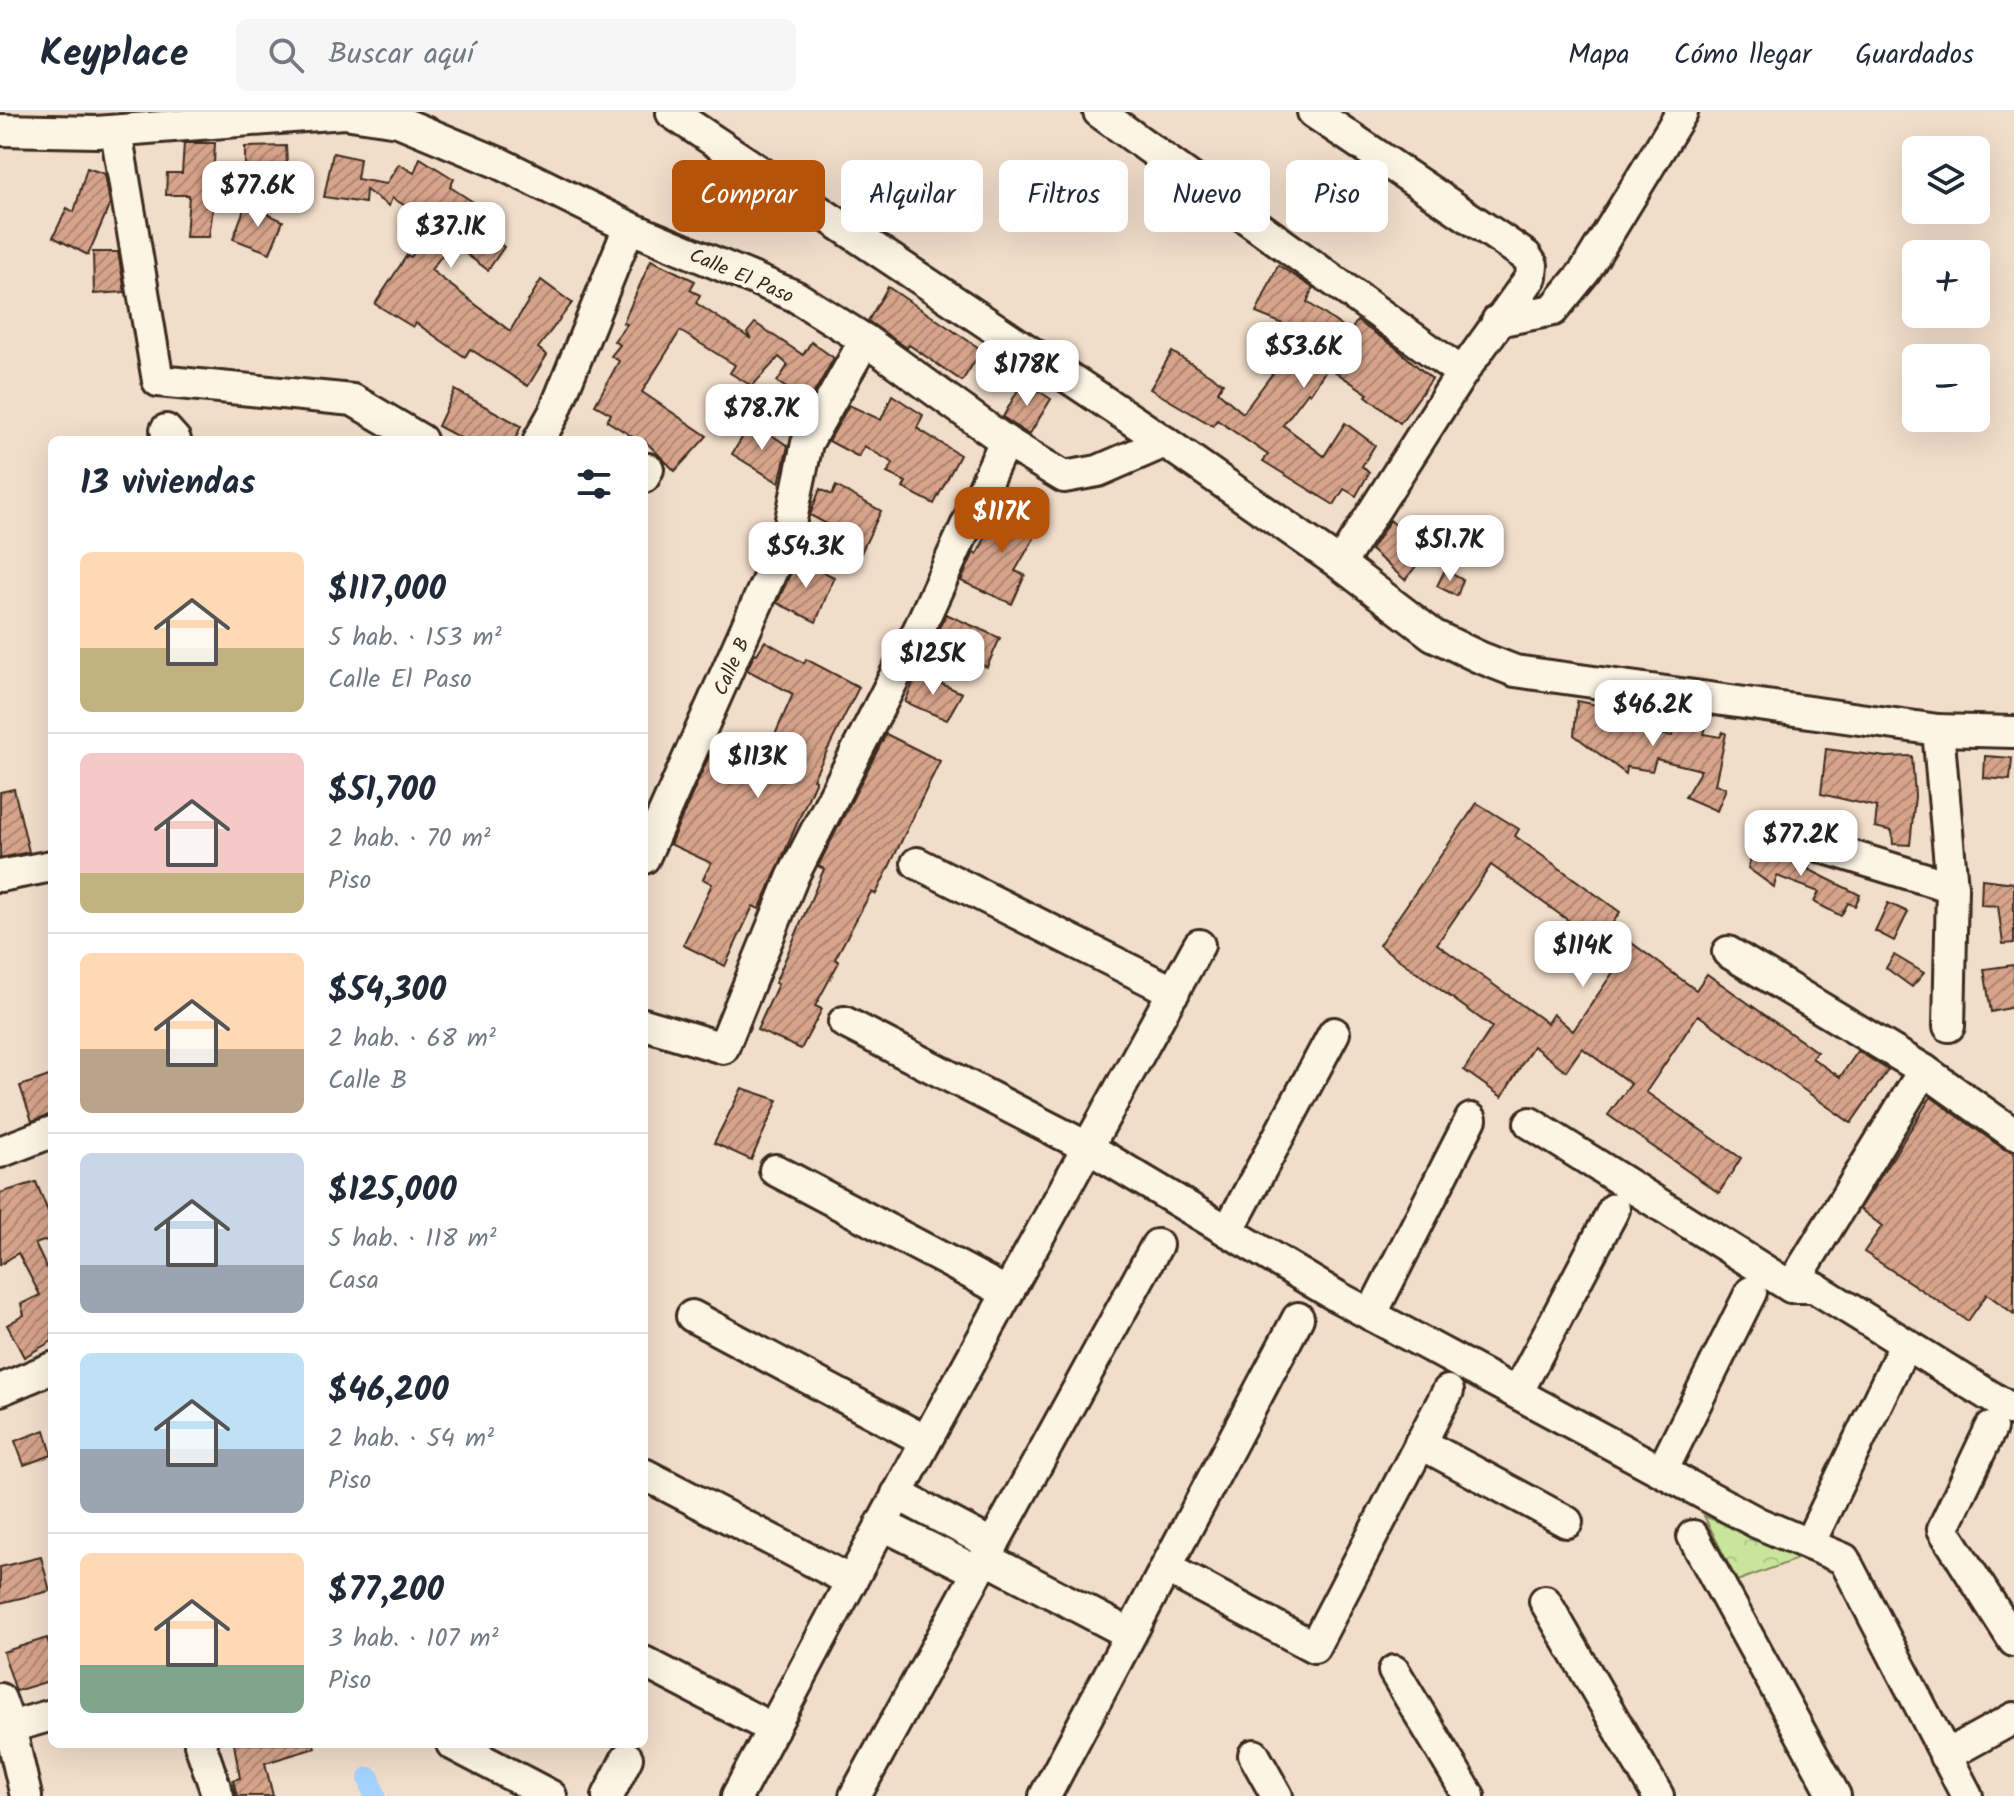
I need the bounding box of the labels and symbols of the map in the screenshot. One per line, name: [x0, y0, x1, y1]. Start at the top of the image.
pin: $77.6K: [193, 161, 323, 229]
pin: $37.1K: [386, 202, 516, 270]
street label: Calle El Paso: [684, 241, 798, 313]
pin: $53.6K: [1239, 322, 1369, 390]
pin: $178K: [971, 340, 1083, 408]
pin: $78.7K: [697, 384, 827, 452]
pin: $117K: [946, 487, 1058, 555]
pin: $51.7K: [1385, 515, 1515, 583]
pin: $54.3K: [741, 522, 871, 590]
pin: $125K: [877, 629, 989, 697]
street label: Calle B: [706, 632, 760, 701]
pin: $46.2K: [1588, 680, 1718, 748]
pin: $113K: [702, 732, 814, 800]
pin: $77.2K: [1736, 810, 1866, 878]
pin: $114K: [1527, 921, 1639, 989]

